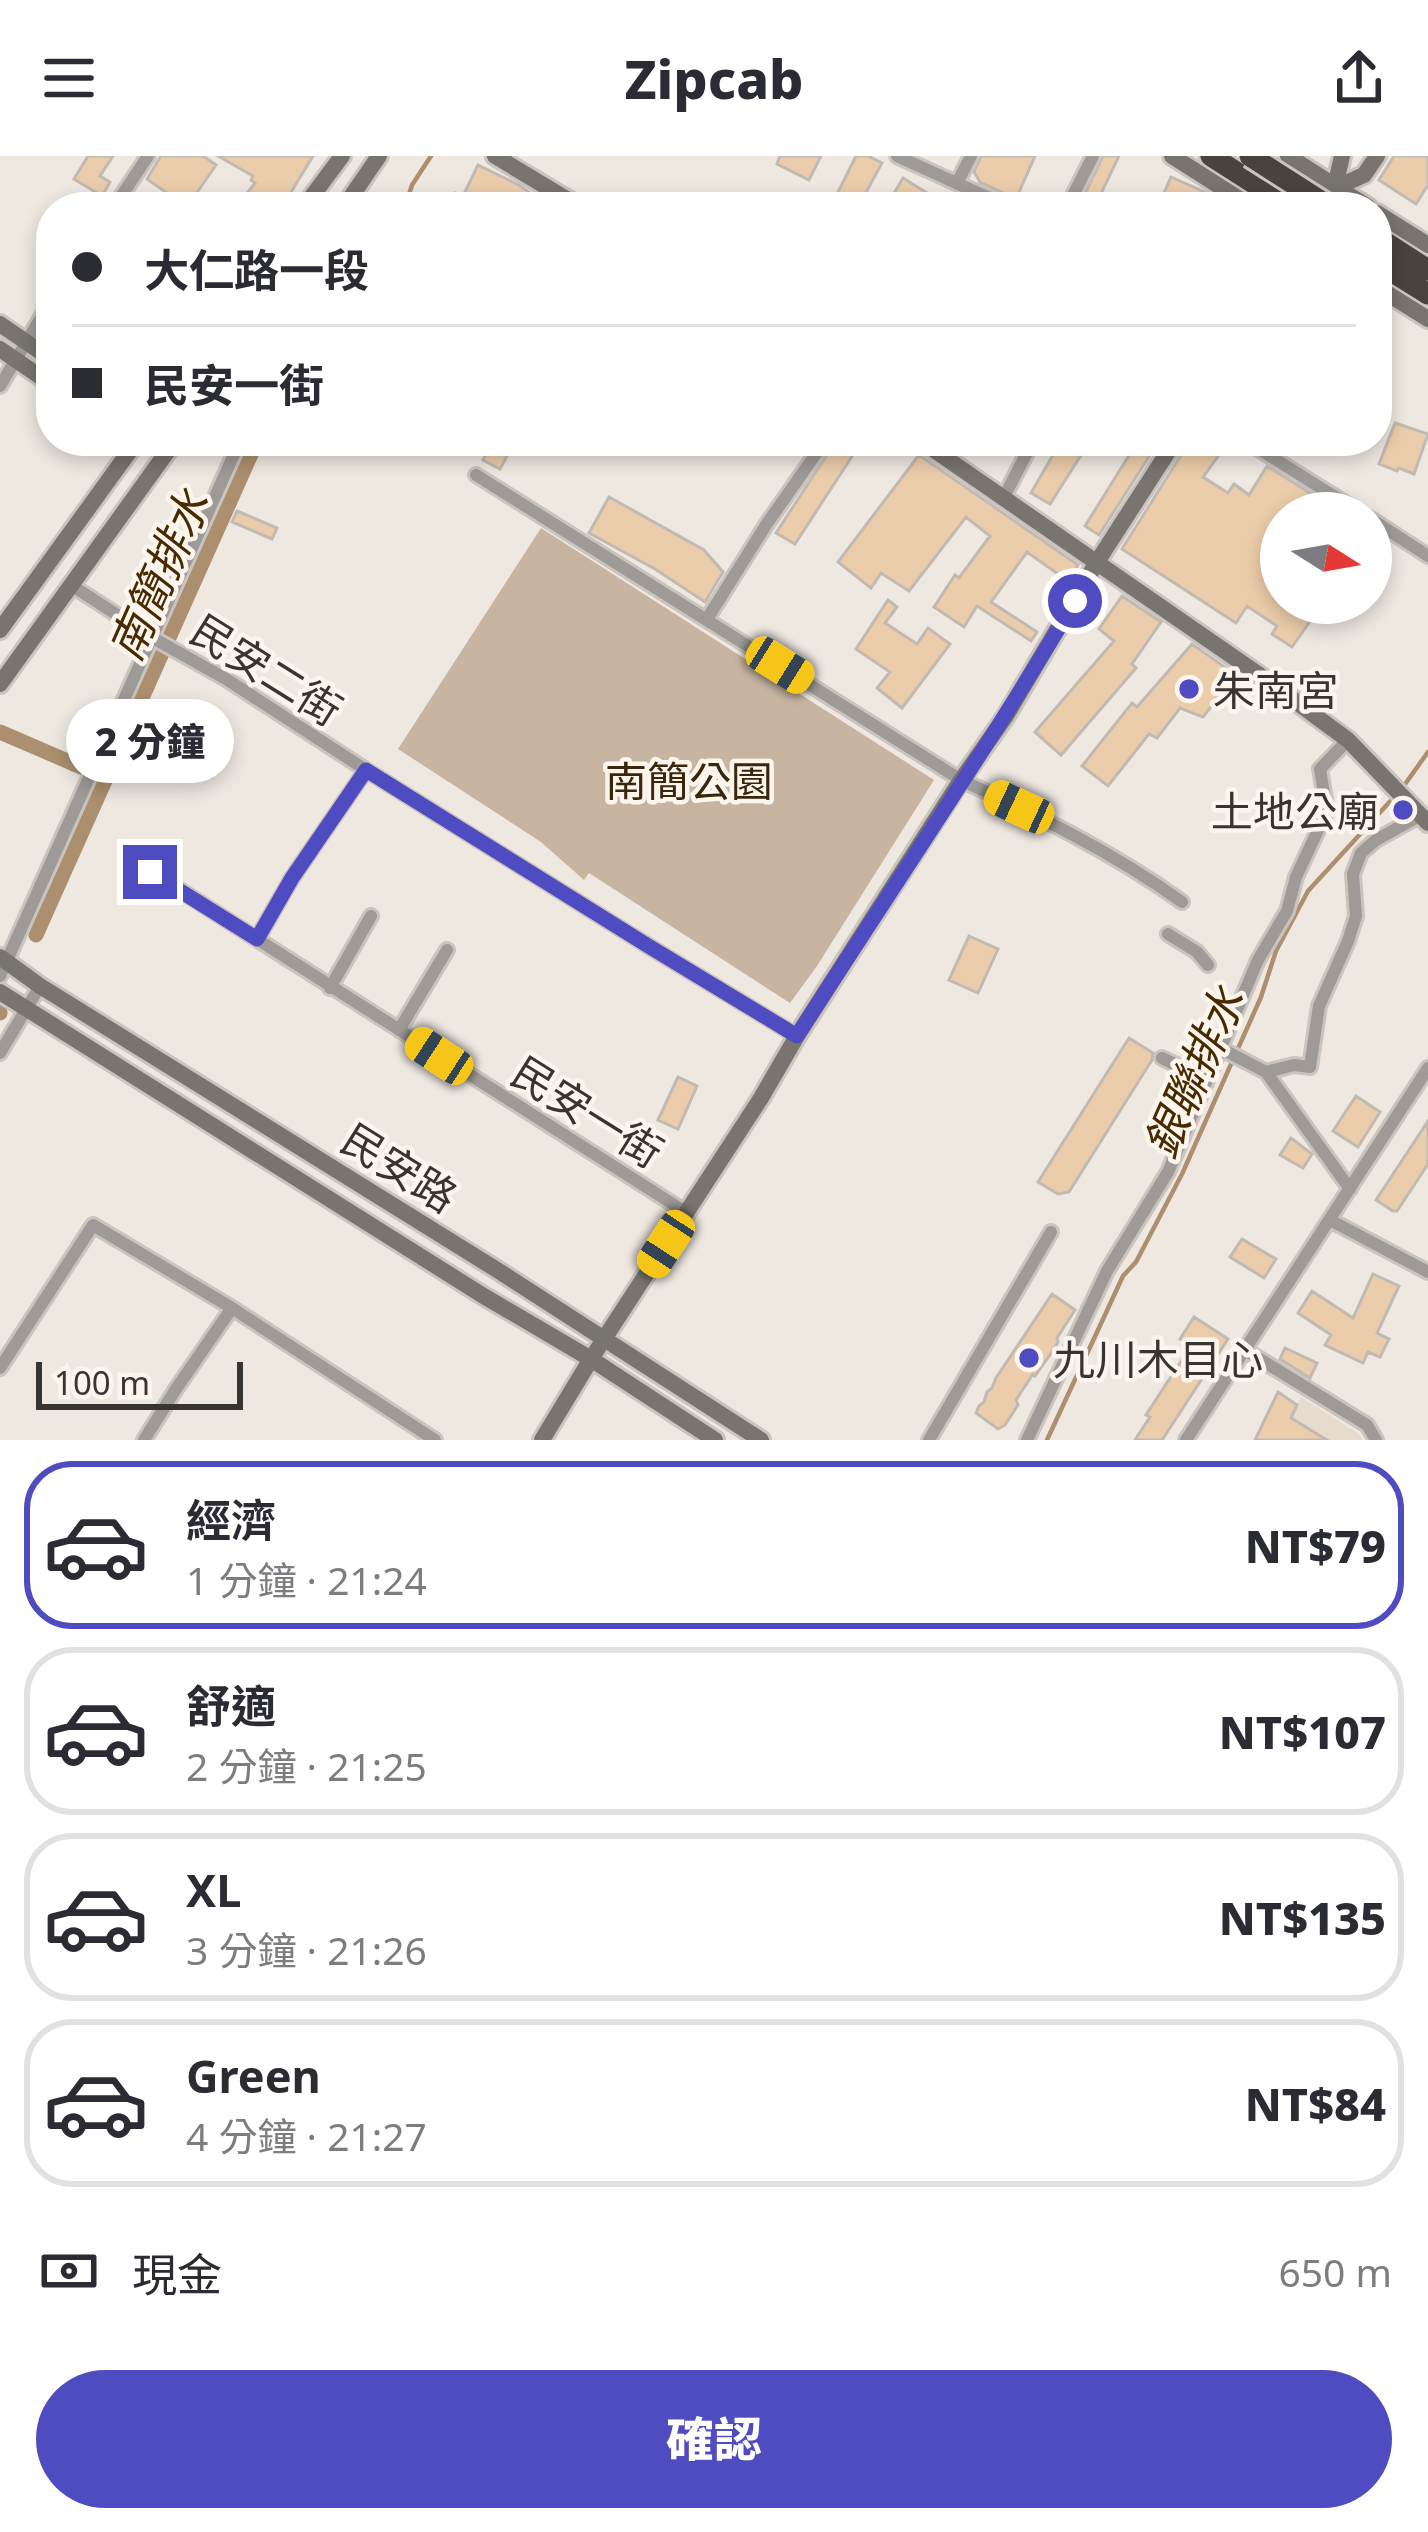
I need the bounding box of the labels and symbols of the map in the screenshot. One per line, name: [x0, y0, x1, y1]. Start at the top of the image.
water label: 南簡排水: [94, 479, 223, 670]
north arrow: [1260, 492, 1392, 624]
route start: [1048, 574, 1102, 628]
street label: 民安二街: [181, 600, 353, 738]
car: [740, 631, 820, 699]
place label: 朱南宮: [1213, 661, 1339, 718]
marker: 朱南宮: [1176, 676, 1202, 702]
callout: 2 分鐘: [66, 698, 234, 782]
park label: 南簡公園: [605, 752, 773, 809]
car: [979, 775, 1059, 839]
place label: 土地公廟: [1211, 782, 1379, 839]
marker: 土地公廟: [1390, 797, 1416, 823]
route end: [123, 845, 177, 899]
water label: 銀聯排水: [1129, 976, 1258, 1167]
car: [399, 1021, 479, 1091]
street label: 民安一街: [502, 1042, 674, 1180]
street label: 民安路: [331, 1109, 469, 1225]
car: [631, 1204, 701, 1284]
place label: 九川木目心: [1053, 1330, 1263, 1387]
marker: 九川木目心: [1016, 1345, 1042, 1371]
scale bar: [36, 1356, 243, 1409]

